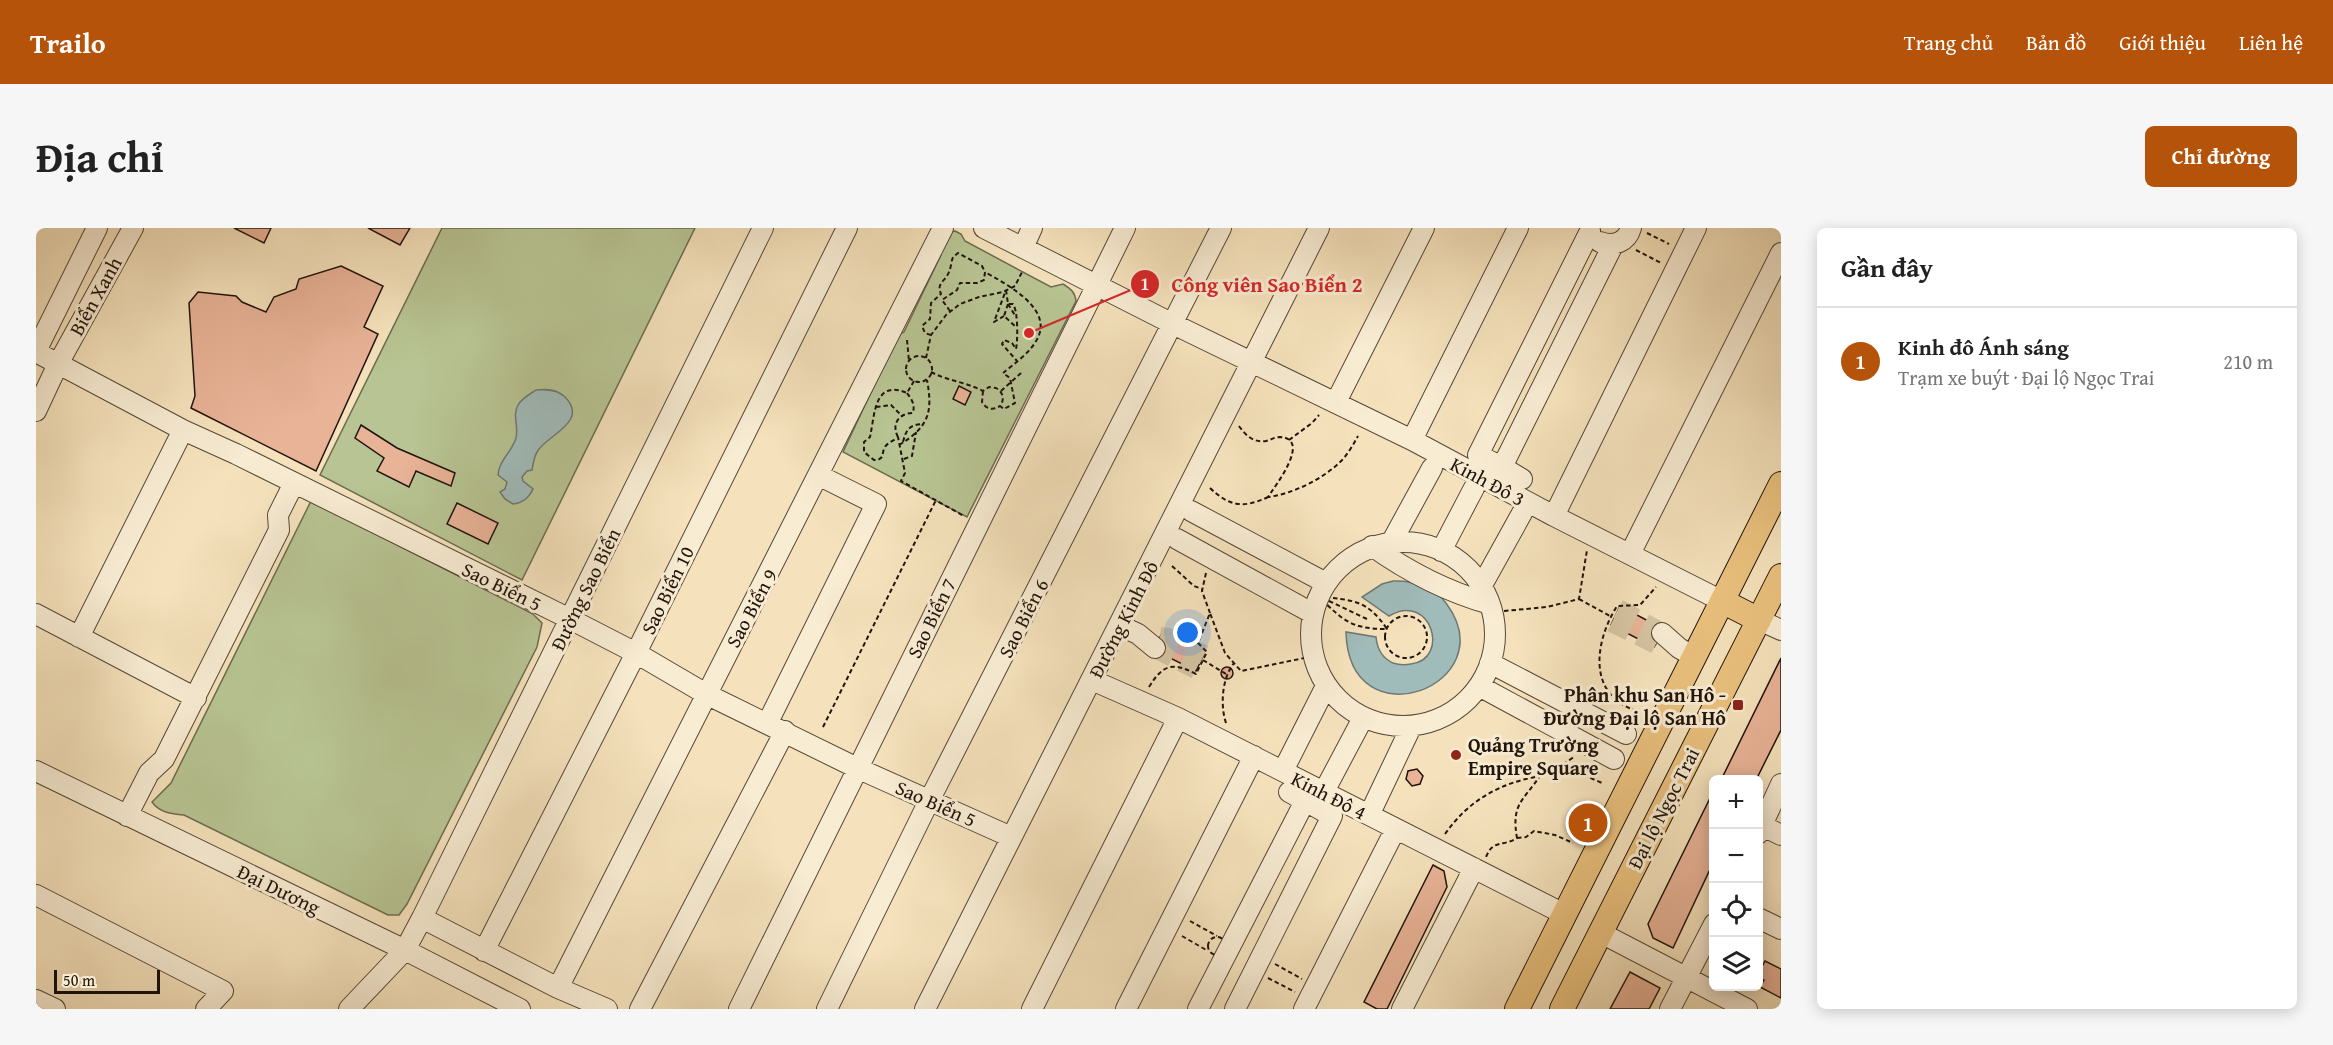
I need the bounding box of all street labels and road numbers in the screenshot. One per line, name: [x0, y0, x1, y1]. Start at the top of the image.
street label: Biển Xanh: [61, 251, 129, 341]
street label: Kinh Đô 3: [1446, 449, 1530, 513]
street label: Đường Sao Biển: [543, 523, 627, 655]
street label: Sao Biển 10: [633, 541, 701, 639]
street label: Sao Biển 5: [457, 554, 547, 618]
street label: Đường Kinh Đô: [1081, 555, 1165, 683]
street label: Sao Biển 9: [718, 563, 784, 653]
street label: Sao Biển 7: [899, 573, 963, 663]
street label: Sao Biển 6: [991, 573, 1055, 663]
street label: Đại lộ Ngọc Trai: [1620, 742, 1706, 874]
street label: Kinh Đô 4: [1286, 764, 1372, 826]
street label: Sao Biển 5: [891, 772, 981, 834]
street label: Đại Dương: [233, 857, 325, 921]

